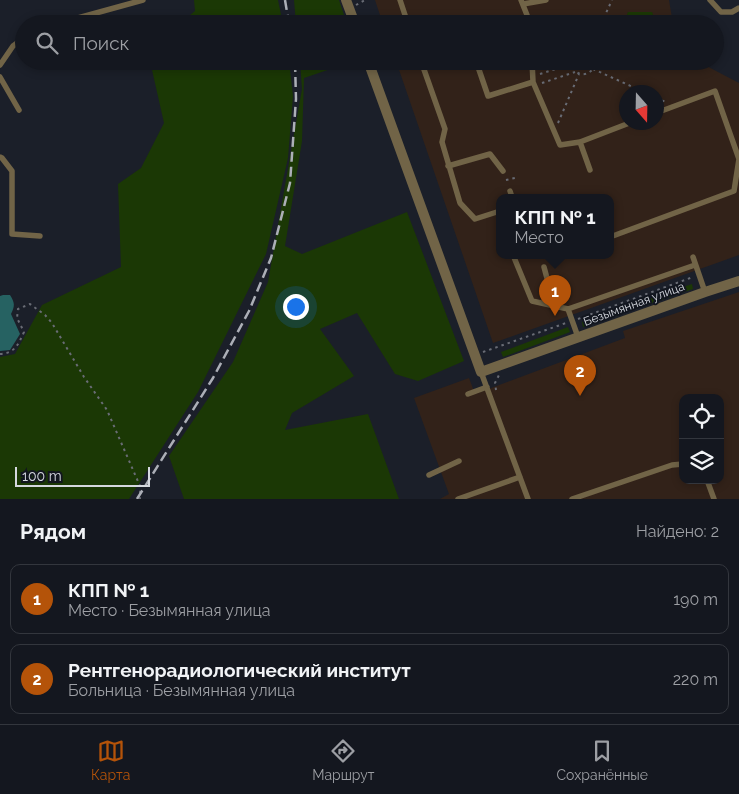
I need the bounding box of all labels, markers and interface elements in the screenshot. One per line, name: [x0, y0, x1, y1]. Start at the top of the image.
search box: [15, 15, 724, 70]
icon: search: [33, 29, 61, 57]
text: Поиск: [73, 32, 129, 54]
north arrow: [619, 85, 664, 130]
popup: [496, 194, 614, 259]
text: КПП № 1: [514, 206, 596, 228]
text: Место: [514, 228, 564, 247]
pin: 1: [539, 275, 571, 316]
street label: Безымянная улица: [582, 279, 686, 329]
your location: [283, 294, 309, 320]
pin: 2: [564, 355, 596, 396]
map controls: [679, 394, 724, 484]
button: locate: [679, 394, 724, 439]
button: layers: [679, 439, 724, 484]
scale bar: [15, 464, 150, 487]
text: 100 m: [22, 468, 62, 484]
text: Рядом: [20, 519, 86, 544]
text: Найдено: 2: [636, 522, 719, 541]
text: КПП № 1: [68, 579, 149, 601]
text: 1: [33, 590, 41, 609]
text: 190 m: [673, 590, 718, 609]
text: Место · Безымянная улица: [68, 601, 271, 620]
text: Рентгенорадиологический институт: [68, 659, 411, 681]
text: 2: [32, 670, 42, 689]
text: 220 m: [673, 670, 718, 689]
text: Больница · Безымянная улица: [68, 681, 295, 700]
tab: Карта: [91, 737, 130, 783]
tab: Маршрут: [312, 737, 375, 783]
tab: Сохранённые: [556, 737, 648, 783]

